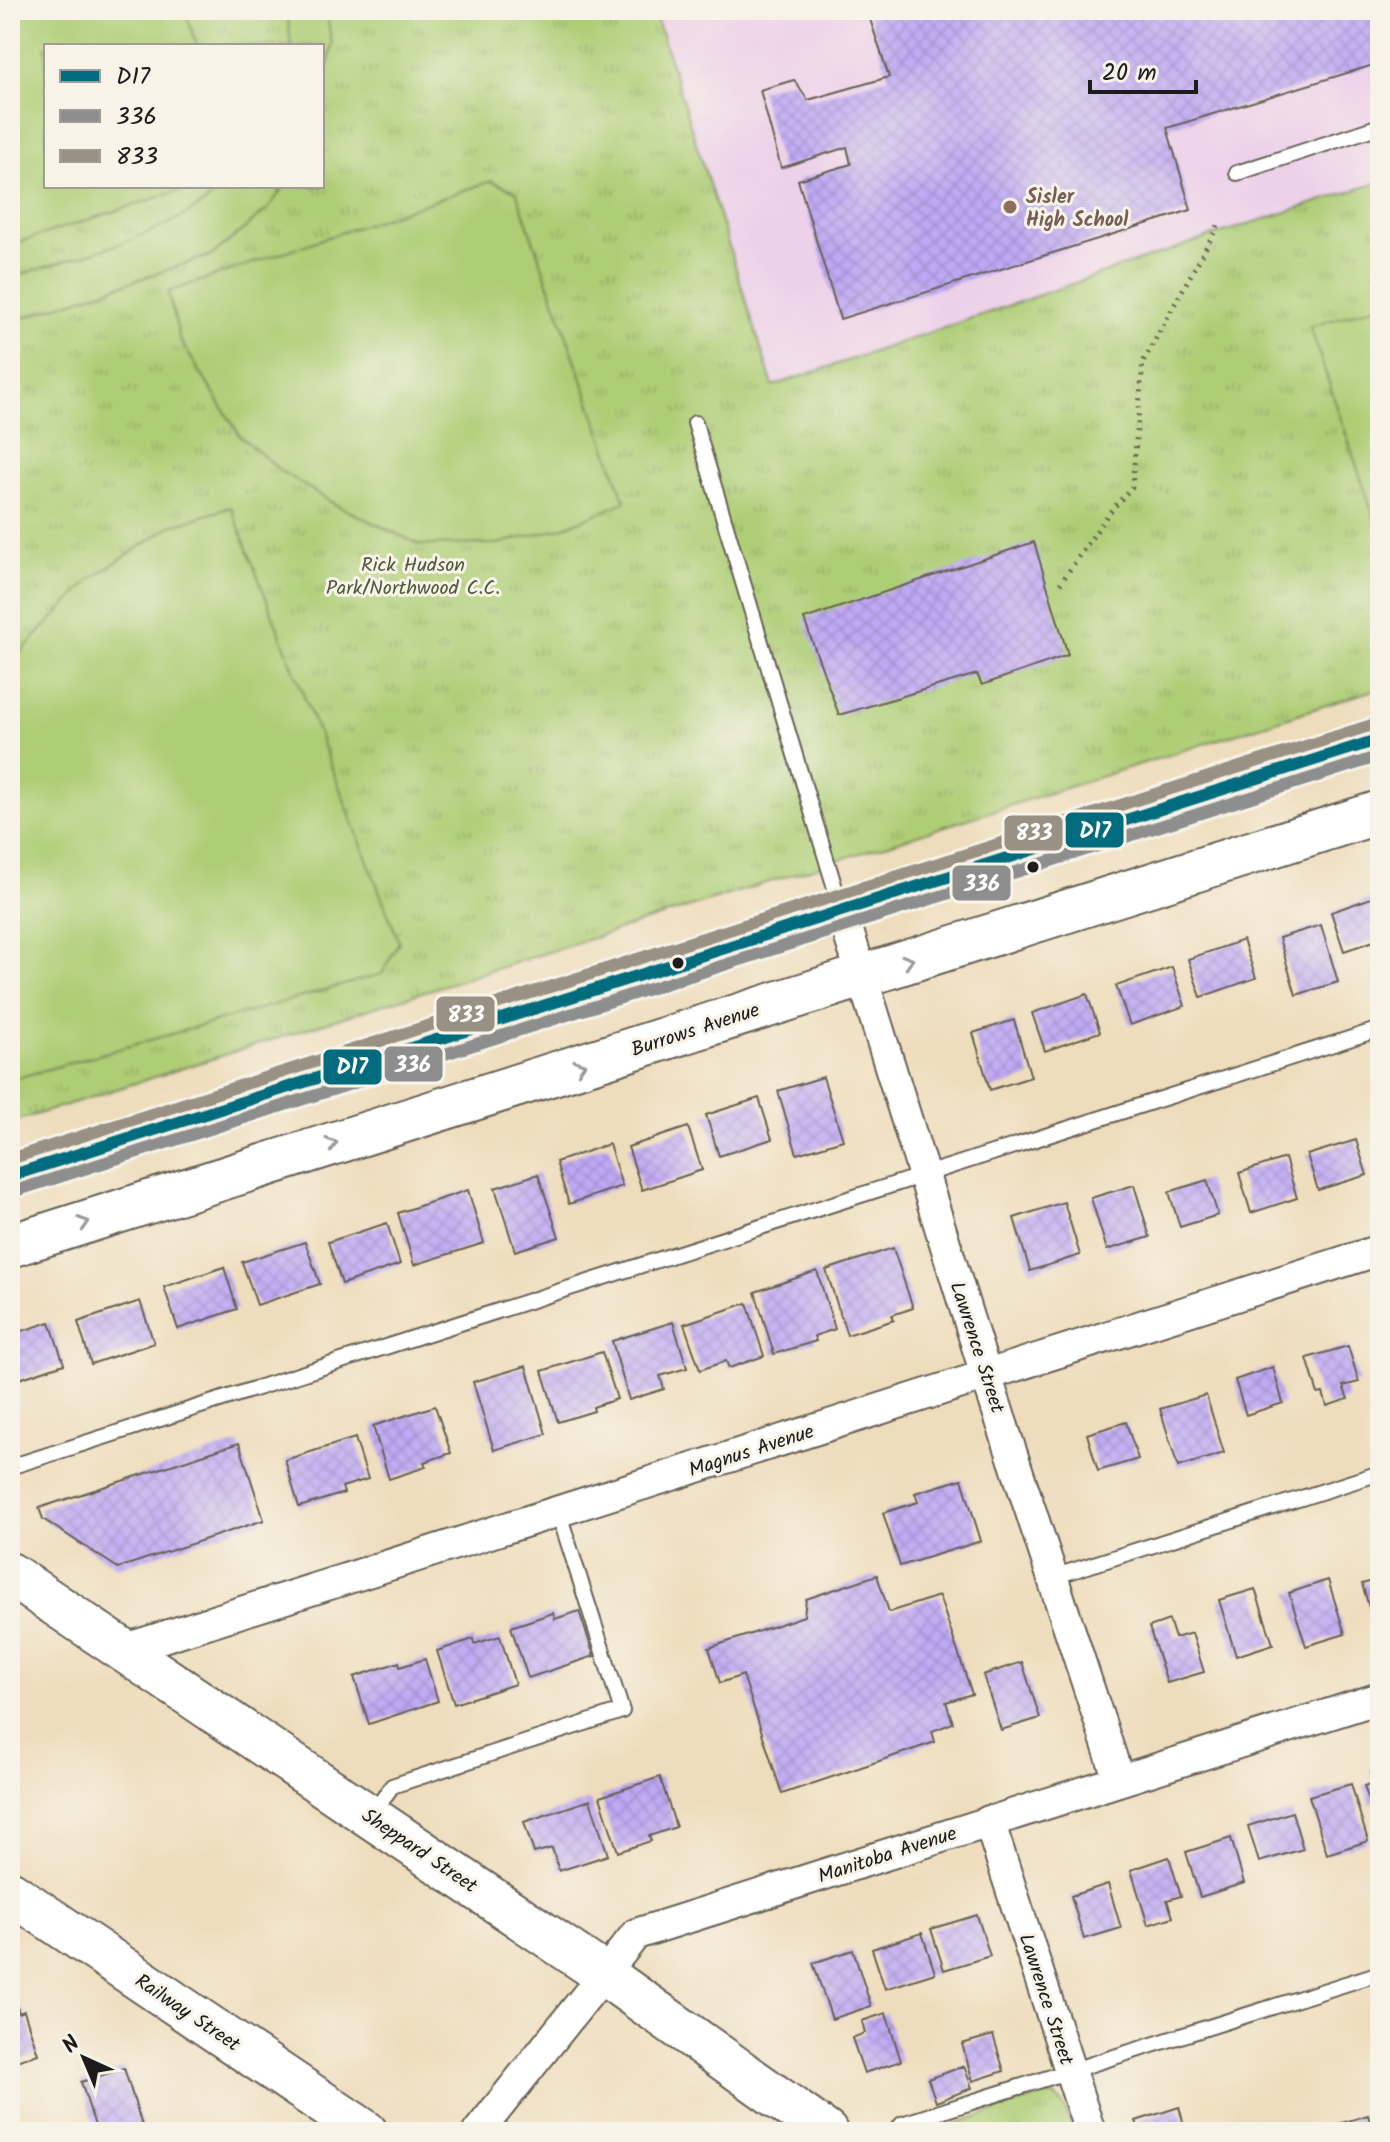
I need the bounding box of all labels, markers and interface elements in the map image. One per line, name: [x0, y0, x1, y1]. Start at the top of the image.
legend: [44, 44, 324, 188]
scale bar: [1090, 44, 1196, 94]
text: 20 m: [1102, 54, 1157, 93]
text: D17: [116, 58, 151, 97]
text: 336: [116, 98, 157, 137]
text: 833: [116, 138, 158, 177]
place label: Sisler High School: [1026, 182, 1129, 237]
marker: Sisler High School: [1001, 198, 1019, 216]
park label: Rick Hudson Park/Northwood C.C.: [326, 550, 500, 605]
line badge: D17: [1064, 811, 1125, 849]
line badge: 833: [1003, 814, 1064, 852]
text: D17: [1079, 815, 1111, 850]
text: 833: [1015, 817, 1053, 852]
unlabelled marker: [1025, 859, 1041, 875]
line badge: 336: [951, 864, 1012, 902]
text: 336: [963, 868, 1000, 903]
unlabelled marker: [670, 955, 686, 971]
one-way arrow: [900, 955, 914, 971]
line badge: 833: [435, 995, 496, 1033]
street label: Burrows Avenue: [627, 995, 764, 1067]
text: 833: [447, 999, 485, 1034]
line badge: 336: [383, 1045, 444, 1083]
line badge: D17: [322, 1048, 383, 1086]
text: 336: [394, 1049, 431, 1084]
text: D17: [336, 1051, 368, 1086]
one-way arrow: [573, 1059, 586, 1075]
one-way arrow: [325, 1138, 339, 1154]
one-way arrow: [77, 1216, 91, 1232]
street label: Lawrence Street: [940, 1278, 1013, 1418]
street label: Magnus Avenue: [685, 1417, 819, 1487]
street label: Sheppard Street: [354, 1801, 484, 1903]
street label: Manitoba Avenue: [814, 1818, 961, 1893]
street label: Lawrence Street: [1009, 1930, 1082, 2070]
street label: Railway Street: [127, 1966, 246, 2061]
north arrow: [44, 2018, 124, 2098]
text: N: [55, 2028, 89, 2063]

